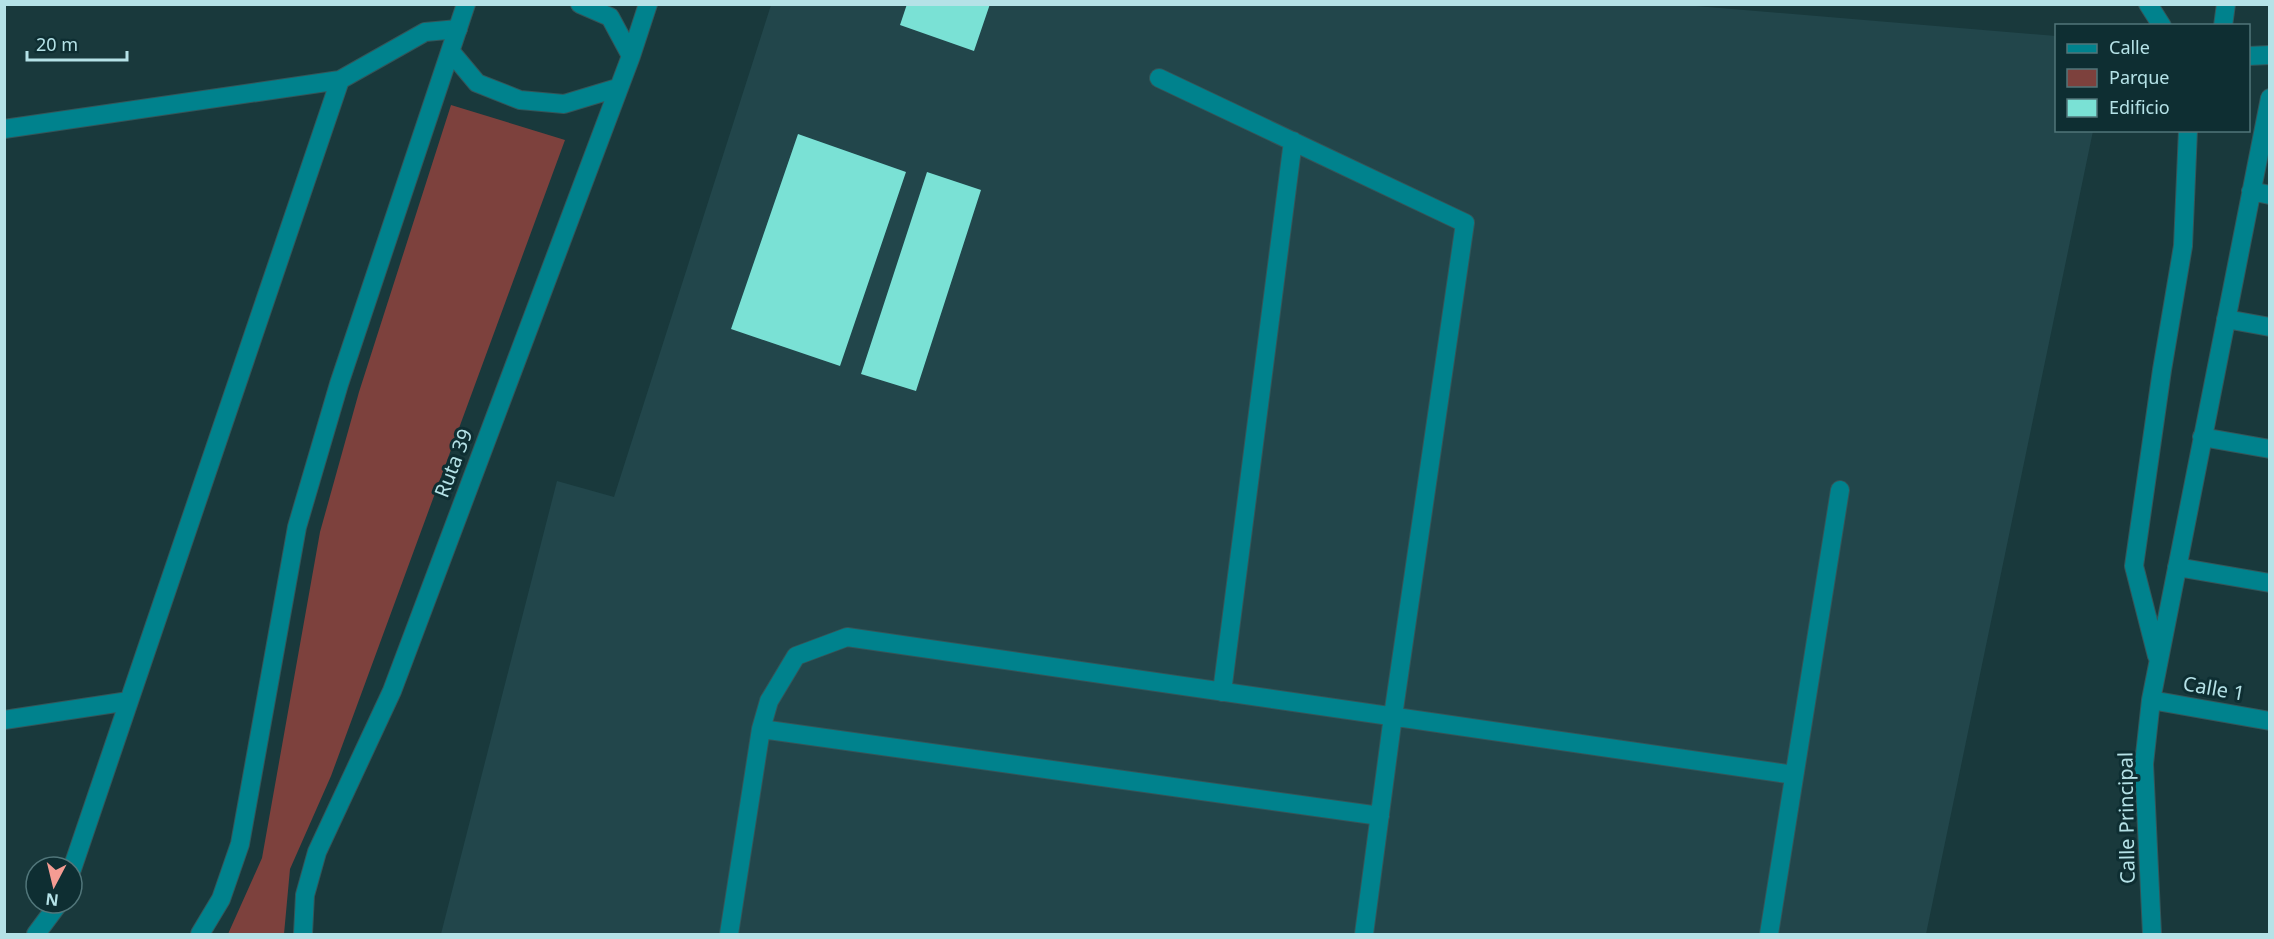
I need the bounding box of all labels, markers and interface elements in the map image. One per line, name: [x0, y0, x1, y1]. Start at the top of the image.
scale bar: [27, 24, 128, 62]
legend: [2055, 24, 2250, 132]
text: 20 m: [36, 32, 78, 56]
text: Calle: [2109, 35, 2150, 59]
text: Parque: [2109, 65, 2169, 89]
text: Edificio: [2109, 95, 2170, 119]
street label: Ruta 39: [428, 425, 478, 501]
street label: Calle 1: [2181, 669, 2247, 707]
street label: Calle Principal: [2111, 752, 2141, 884]
north arrow: [24, 855, 84, 915]
text: N: [44, 888, 60, 912]

